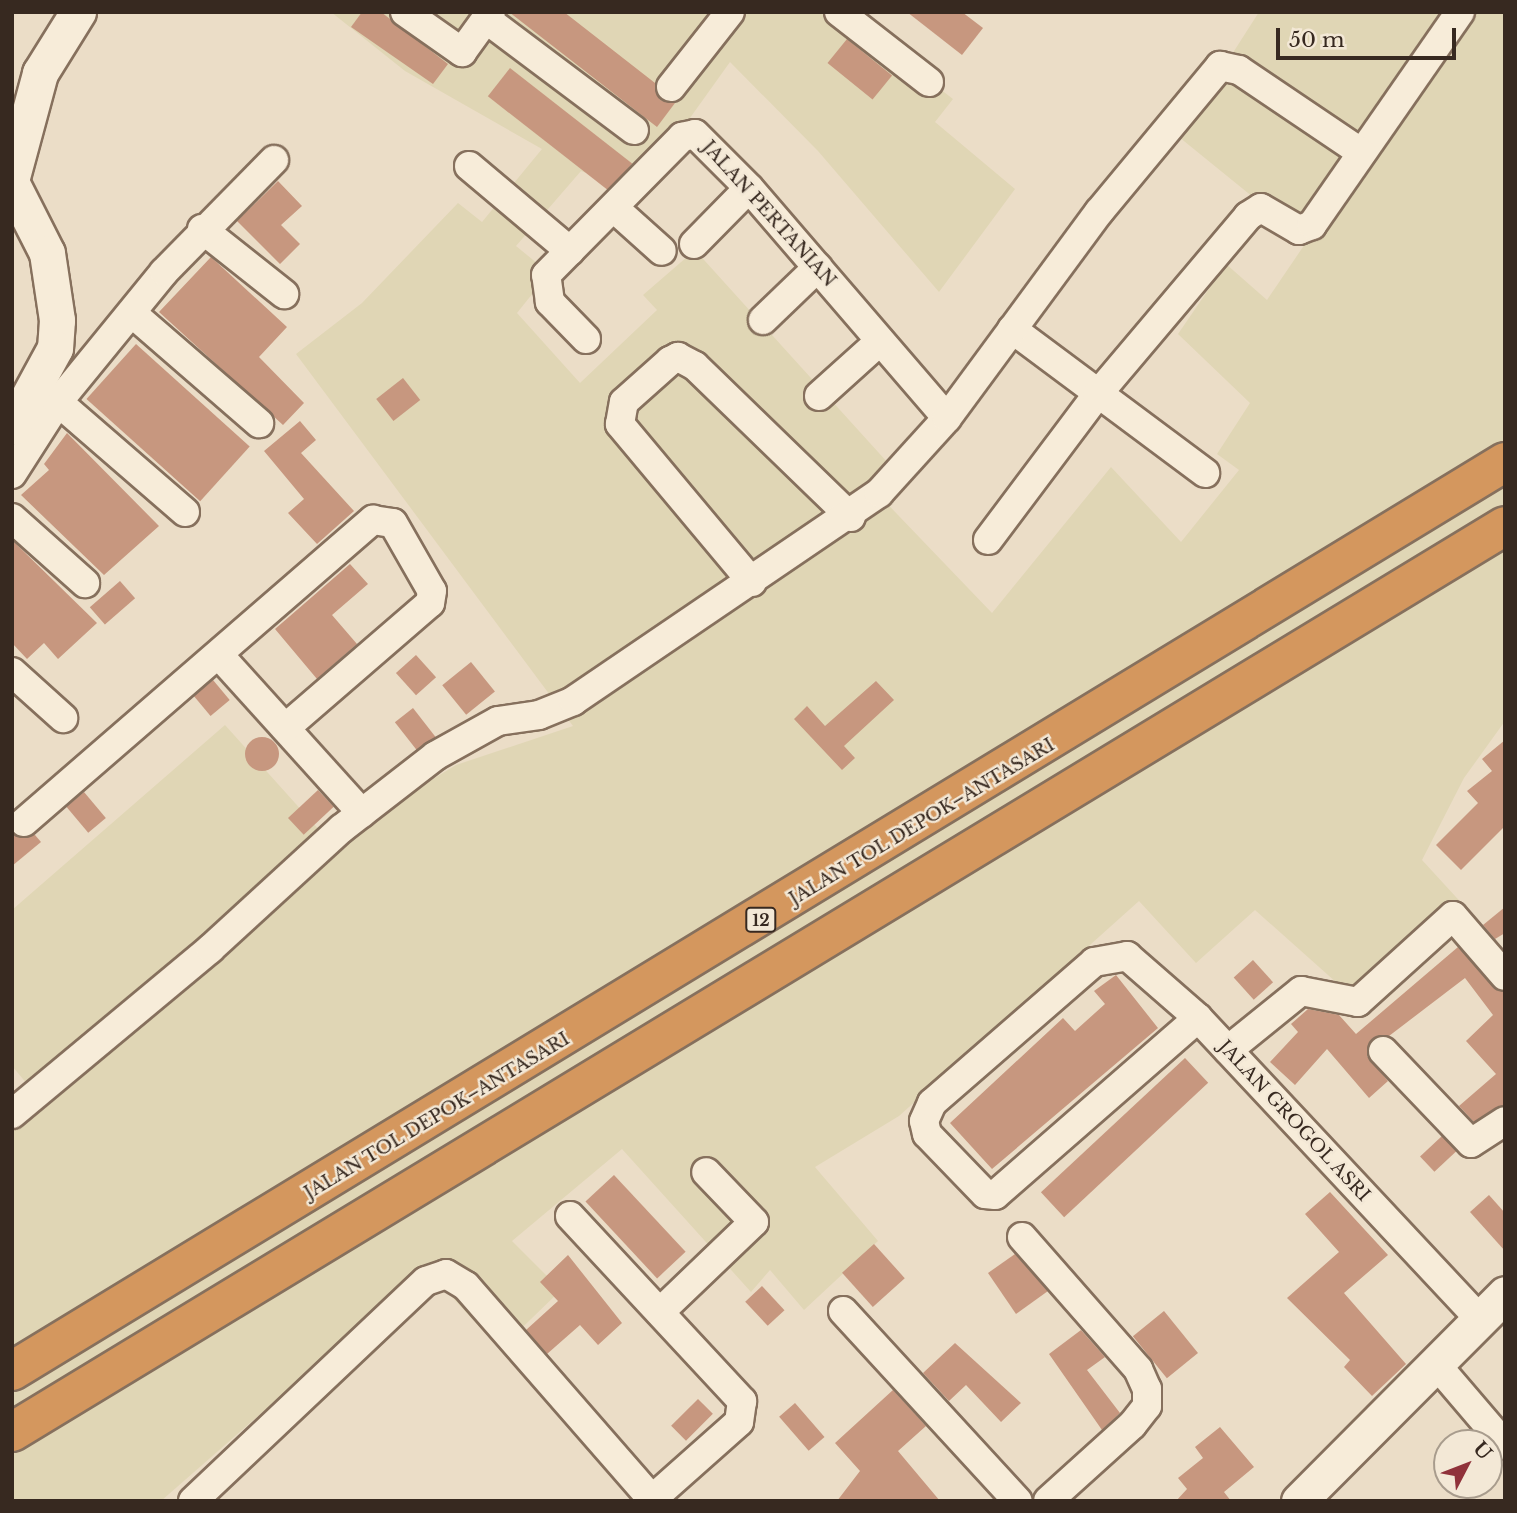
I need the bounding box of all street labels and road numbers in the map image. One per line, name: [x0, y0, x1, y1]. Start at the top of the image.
street label: JALAN PERTANIAN: [698, 136, 840, 292]
street label: JALAN TOL DEPOK–ANTASARI: [785, 734, 1059, 910]
road number: 12: [745, 908, 777, 932]
street label: JALAN TOL DEPOK–ANTASARI: [300, 1028, 574, 1204]
street label: JALAN GROGOL ASRI: [1213, 1036, 1375, 1206]

